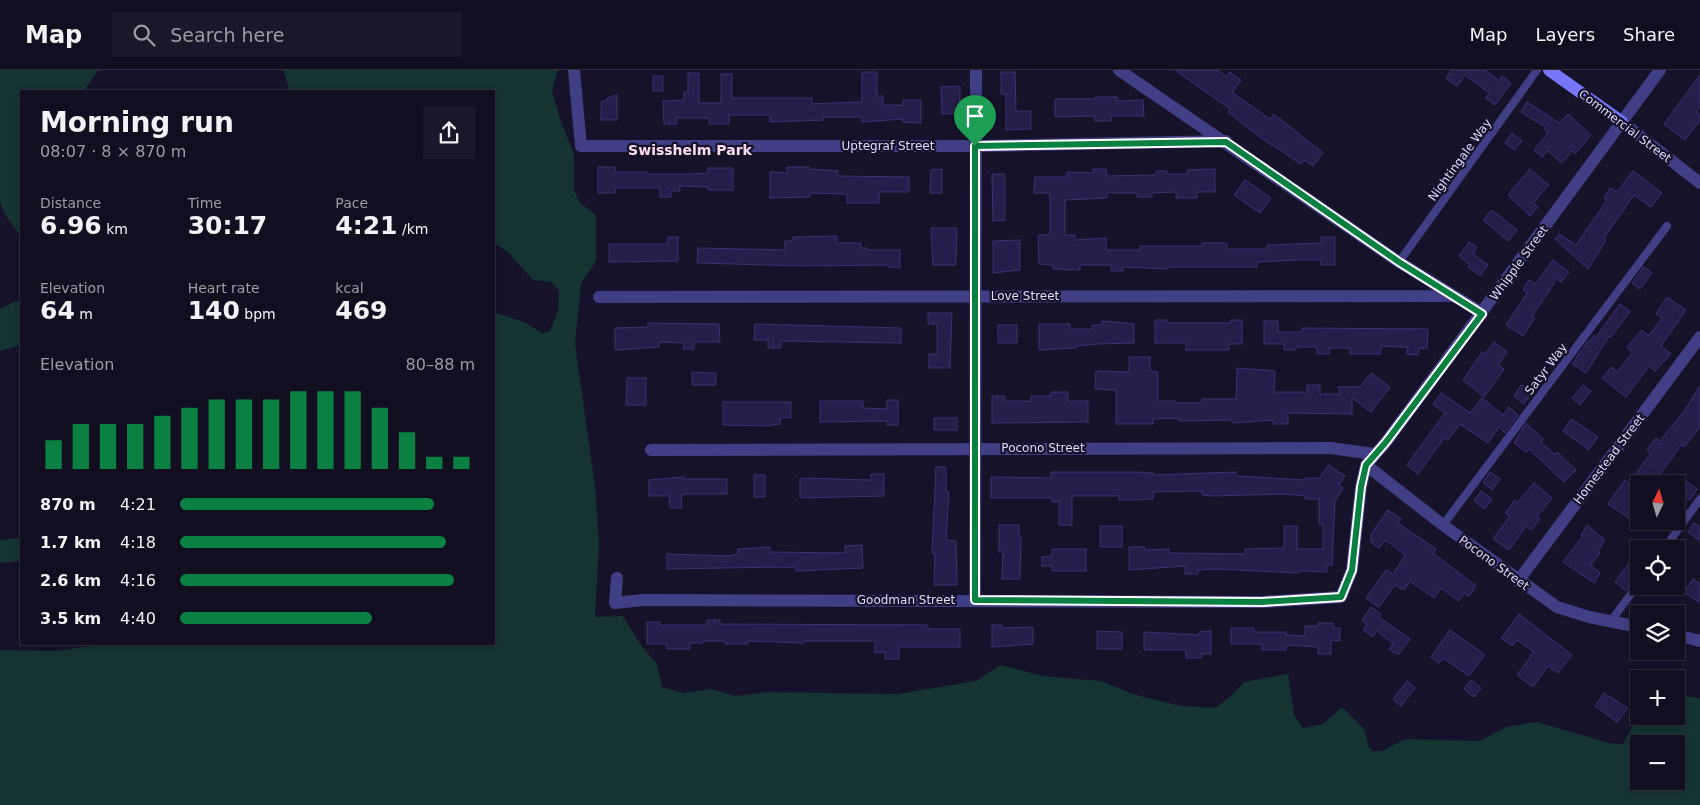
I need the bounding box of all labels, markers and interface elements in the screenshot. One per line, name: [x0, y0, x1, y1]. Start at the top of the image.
search box: [112, 12, 462, 57]
text: Map: [25, 21, 82, 49]
icon: search: [130, 21, 158, 49]
text: Search here: [170, 24, 284, 46]
text: Map: [1469, 24, 1507, 45]
text: Layers: [1535, 24, 1595, 45]
text: Share: [1623, 24, 1675, 45]
street label: Commercial Street: [1576, 87, 1674, 165]
pin: [954, 95, 996, 146]
icon: arrive: [961, 102, 989, 130]
text: Morning run: [40, 106, 234, 139]
button: share: [423, 107, 475, 159]
street label: Nightingale Way: [1425, 116, 1495, 204]
street label: Uptegraf Street: [842, 139, 935, 153]
text: 08:07 · 8 × 870 m: [40, 142, 186, 161]
district label: Swisshelm Park: [628, 142, 753, 158]
text: Distance: [40, 195, 101, 211]
text: Time: [188, 195, 222, 211]
text: Pace: [335, 195, 368, 211]
text: 6.96: [40, 211, 102, 240]
text: 30:17: [188, 211, 267, 240]
text: 4:21: [335, 211, 398, 240]
text: km: [102, 221, 128, 237]
text: /km: [398, 221, 428, 237]
street label: Whipple Street: [1487, 223, 1551, 303]
text: Elevation: [40, 280, 105, 296]
text: Heart rate: [188, 280, 260, 296]
text: kcal: [335, 280, 364, 296]
street label: Love Street: [991, 289, 1060, 303]
text: 64: [40, 296, 75, 325]
text: 140: [188, 296, 240, 325]
text: 469: [335, 296, 388, 325]
text: m: [75, 306, 93, 322]
text: bpm: [240, 306, 276, 322]
street label: Satyr Way: [1522, 340, 1570, 398]
text: Elevation: [40, 355, 114, 374]
text: 80–88 m: [406, 355, 475, 374]
street label: Homestead Street: [1571, 411, 1648, 507]
street label: Pocono Street: [1001, 441, 1085, 455]
north arrow: [1630, 475, 1685, 530]
map controls: [1630, 475, 1685, 790]
text: 870 m: [40, 495, 96, 514]
text: 4:21: [120, 495, 156, 514]
text: 1.7 km: [40, 533, 101, 552]
text: 4:18: [120, 533, 156, 552]
street label: Pocono Street: [1456, 533, 1532, 593]
button: locate: [1630, 540, 1685, 595]
text: 2.6 km: [40, 571, 101, 590]
text: 4:16: [120, 571, 156, 590]
street label: Goodman Street: [857, 593, 956, 607]
button: layers: [1630, 605, 1685, 660]
text: 3.5 km: [40, 609, 101, 628]
text: 4:40: [120, 609, 156, 628]
button: +: [1630, 670, 1685, 725]
button: −: [1630, 735, 1685, 790]

